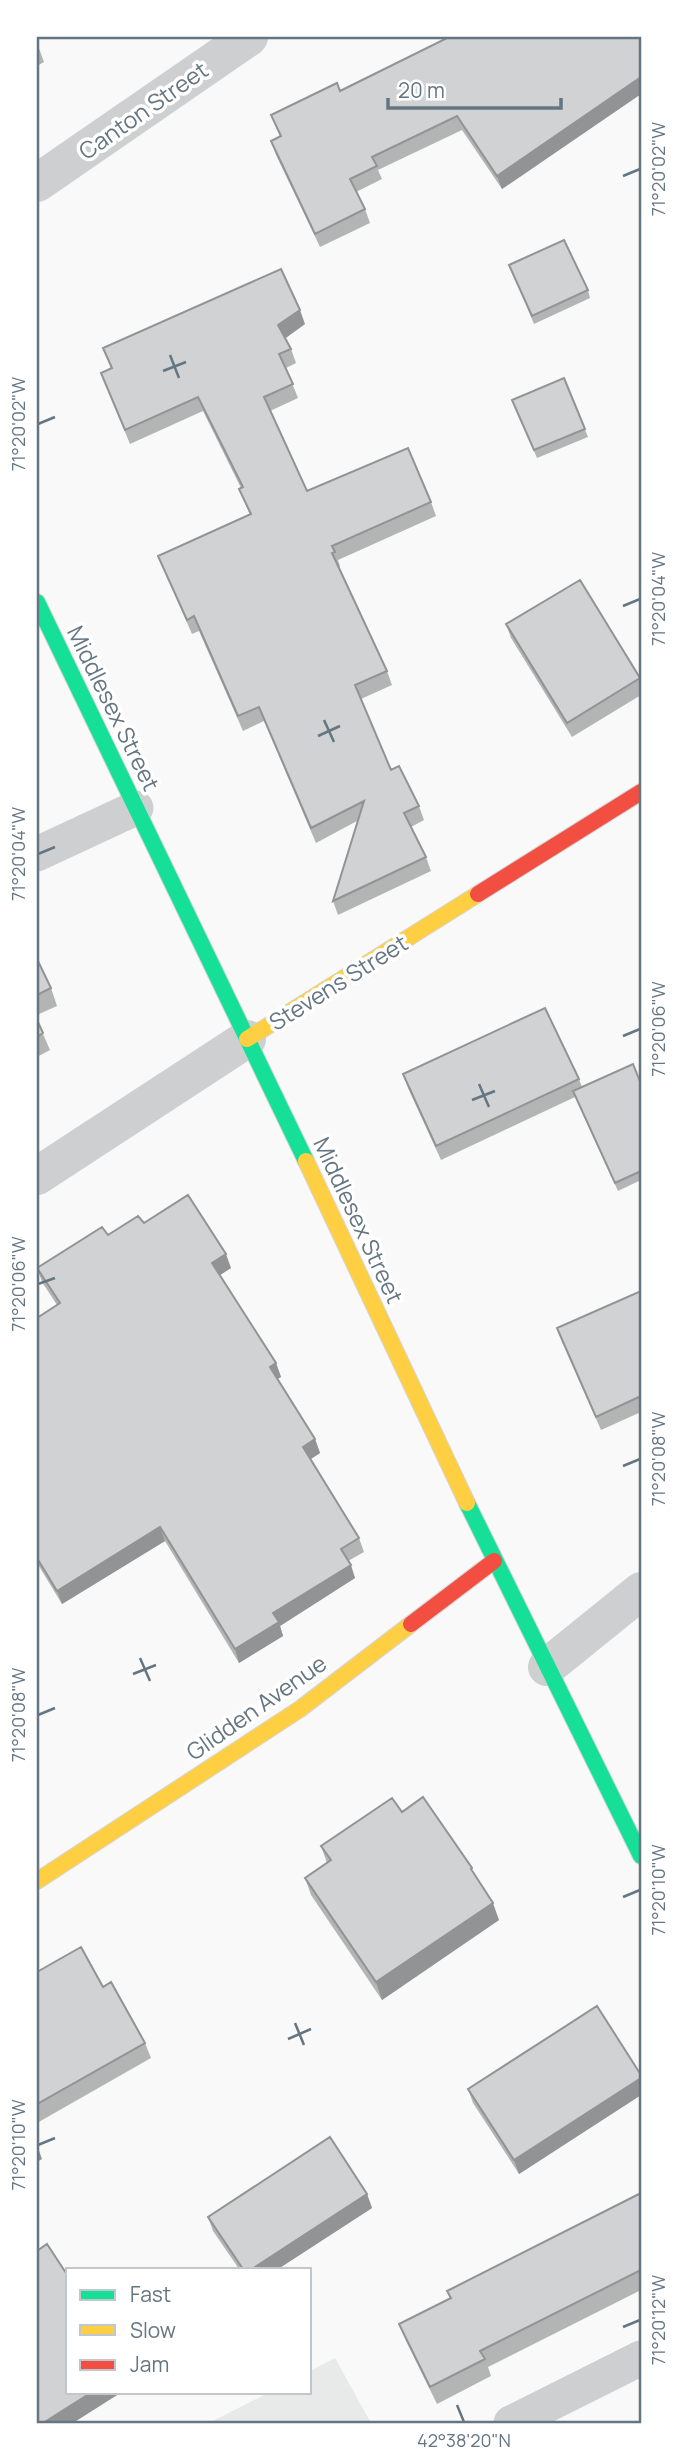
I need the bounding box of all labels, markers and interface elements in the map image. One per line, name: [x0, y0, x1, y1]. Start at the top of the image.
street label: Canton Street: [72, 54, 214, 166]
scale bar: [388, 66, 561, 110]
text: 20 m: [398, 76, 445, 104]
text: 71°20'02"W: [646, 122, 670, 216]
text: 71°20'02"W: [6, 377, 30, 471]
text: 71°20'04"W: [646, 552, 670, 646]
street label: Middlesex Street: [60, 620, 168, 796]
text: 71°20'04"W: [6, 807, 30, 901]
street label: Stevens Street: [262, 927, 414, 1037]
text: 71°20'06"W: [646, 981, 670, 1077]
street label: Middlesex Street: [306, 1132, 412, 1308]
text: 71°20'06"W: [6, 1236, 30, 1332]
text: 71°20'08"W: [646, 1412, 670, 1506]
street label: Glidden Avenue: [180, 1647, 332, 1767]
text: 71°20'08"W: [6, 1668, 30, 1762]
text: 71°20'10"W: [646, 1844, 670, 1936]
text: 71°20'10"W: [6, 2099, 30, 2191]
legend: [66, 2268, 312, 2394]
text: 71°20'12"W: [646, 2275, 670, 2365]
text: Fast: [130, 2280, 171, 2308]
text: Slow: [130, 2316, 176, 2344]
text: Jam: [130, 2350, 169, 2378]
text: 42°38'20"N: [417, 2428, 511, 2452]

